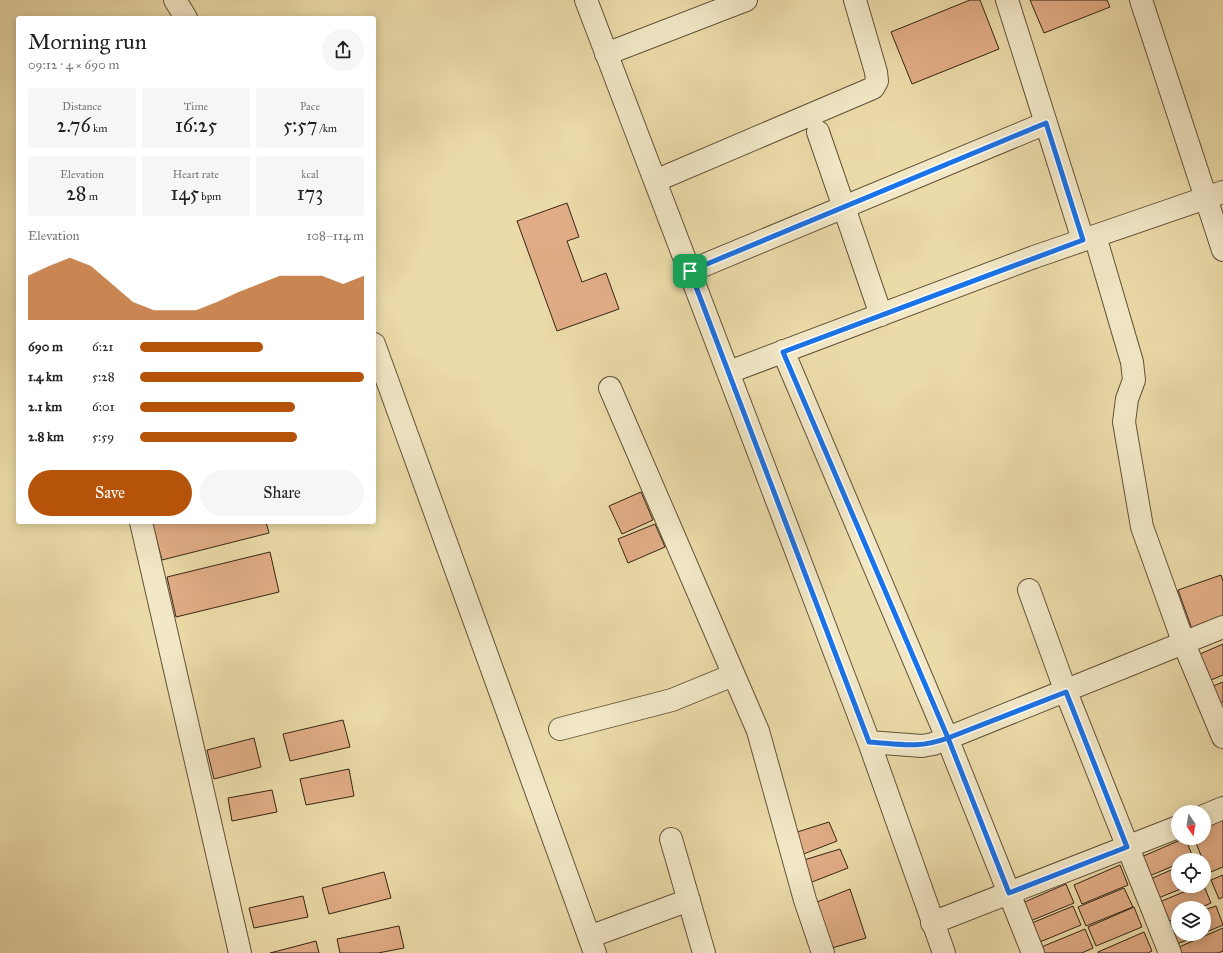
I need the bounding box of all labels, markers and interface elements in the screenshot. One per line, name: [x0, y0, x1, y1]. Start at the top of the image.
text: Morning run: [28, 28, 147, 55]
button: share: [322, 29, 364, 71]
text: 09:12 · 4 × 690 m: [28, 57, 120, 73]
text: Distance: [62, 100, 102, 113]
text: Time: [184, 100, 208, 113]
text: Pace: [300, 100, 320, 113]
text: 2.76: [57, 113, 91, 137]
text: 16:25: [175, 113, 217, 137]
text: 5:57: [283, 113, 317, 137]
text: km: [91, 122, 107, 135]
text: /km: [317, 122, 337, 135]
text: Elevation: [60, 168, 104, 181]
text: Heart rate: [173, 168, 219, 181]
text: kcal: [301, 168, 319, 181]
text: 28: [66, 181, 86, 205]
text: 145: [171, 181, 199, 205]
text: 173: [297, 181, 323, 205]
text: m: [86, 190, 98, 203]
text: bpm: [199, 190, 221, 203]
text: Elevation: [28, 228, 80, 244]
text: 108–114 m: [306, 228, 364, 244]
pin: [673, 254, 707, 288]
icon: arrive: [679, 260, 701, 282]
text: 690 m: [28, 339, 63, 355]
text: 6:21: [92, 339, 114, 355]
text: 1.4 km: [28, 369, 63, 385]
text: 5:28: [92, 369, 115, 385]
text: 2.1 km: [28, 399, 62, 415]
text: 6:01: [92, 399, 115, 415]
text: 2.8 km: [28, 429, 64, 445]
text: 5:59: [92, 429, 114, 445]
button: Save: [28, 470, 192, 516]
button: Share: [200, 470, 364, 516]
north arrow: [1171, 805, 1211, 845]
map controls: [1171, 805, 1211, 941]
button: locate: [1171, 853, 1211, 893]
button: layers: [1171, 901, 1211, 941]

